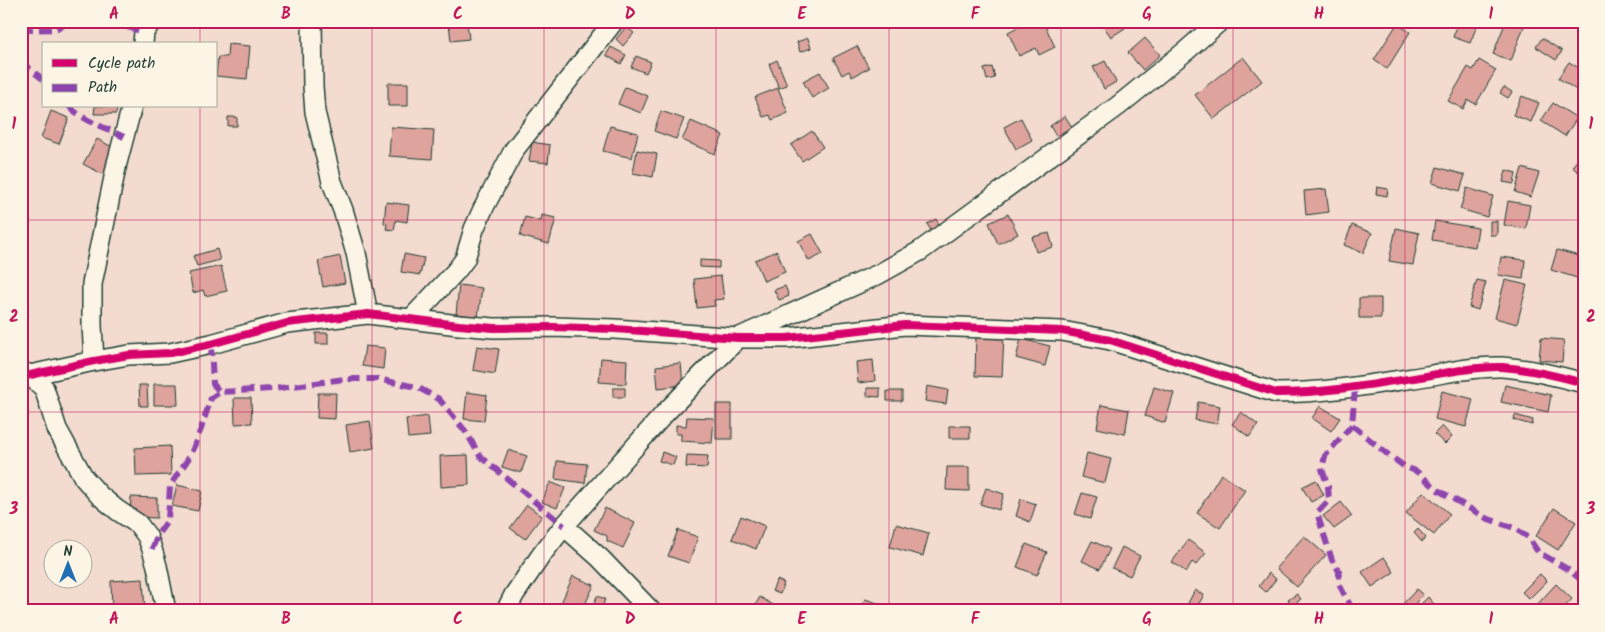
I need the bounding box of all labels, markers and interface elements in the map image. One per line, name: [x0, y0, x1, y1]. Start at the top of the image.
text: A: [109, 2, 119, 27]
text: B: [281, 2, 291, 27]
text: C: [453, 2, 463, 27]
text: D: [625, 2, 636, 27]
text: E: [798, 2, 808, 27]
text: F: [971, 2, 981, 27]
text: G: [1142, 2, 1152, 27]
text: H: [1314, 2, 1324, 27]
text: I: [1489, 2, 1494, 27]
legend: [42, 42, 218, 108]
text: Cycle path: [88, 52, 155, 76]
text: Path: [88, 76, 117, 100]
text: 1: [12, 112, 17, 137]
text: 1: [1589, 112, 1594, 137]
text: 2: [9, 305, 19, 330]
text: 2: [1586, 305, 1596, 330]
text: 3: [9, 497, 19, 522]
text: 3: [1586, 497, 1596, 522]
north arrow: [42, 540, 92, 590]
text: N: [64, 541, 73, 563]
text: A: [109, 607, 119, 632]
text: B: [281, 607, 291, 632]
text: C: [453, 607, 463, 632]
text: D: [625, 607, 636, 632]
text: E: [798, 607, 808, 632]
text: F: [971, 607, 981, 632]
text: G: [1142, 607, 1152, 632]
text: H: [1314, 607, 1324, 632]
text: I: [1489, 607, 1494, 632]

